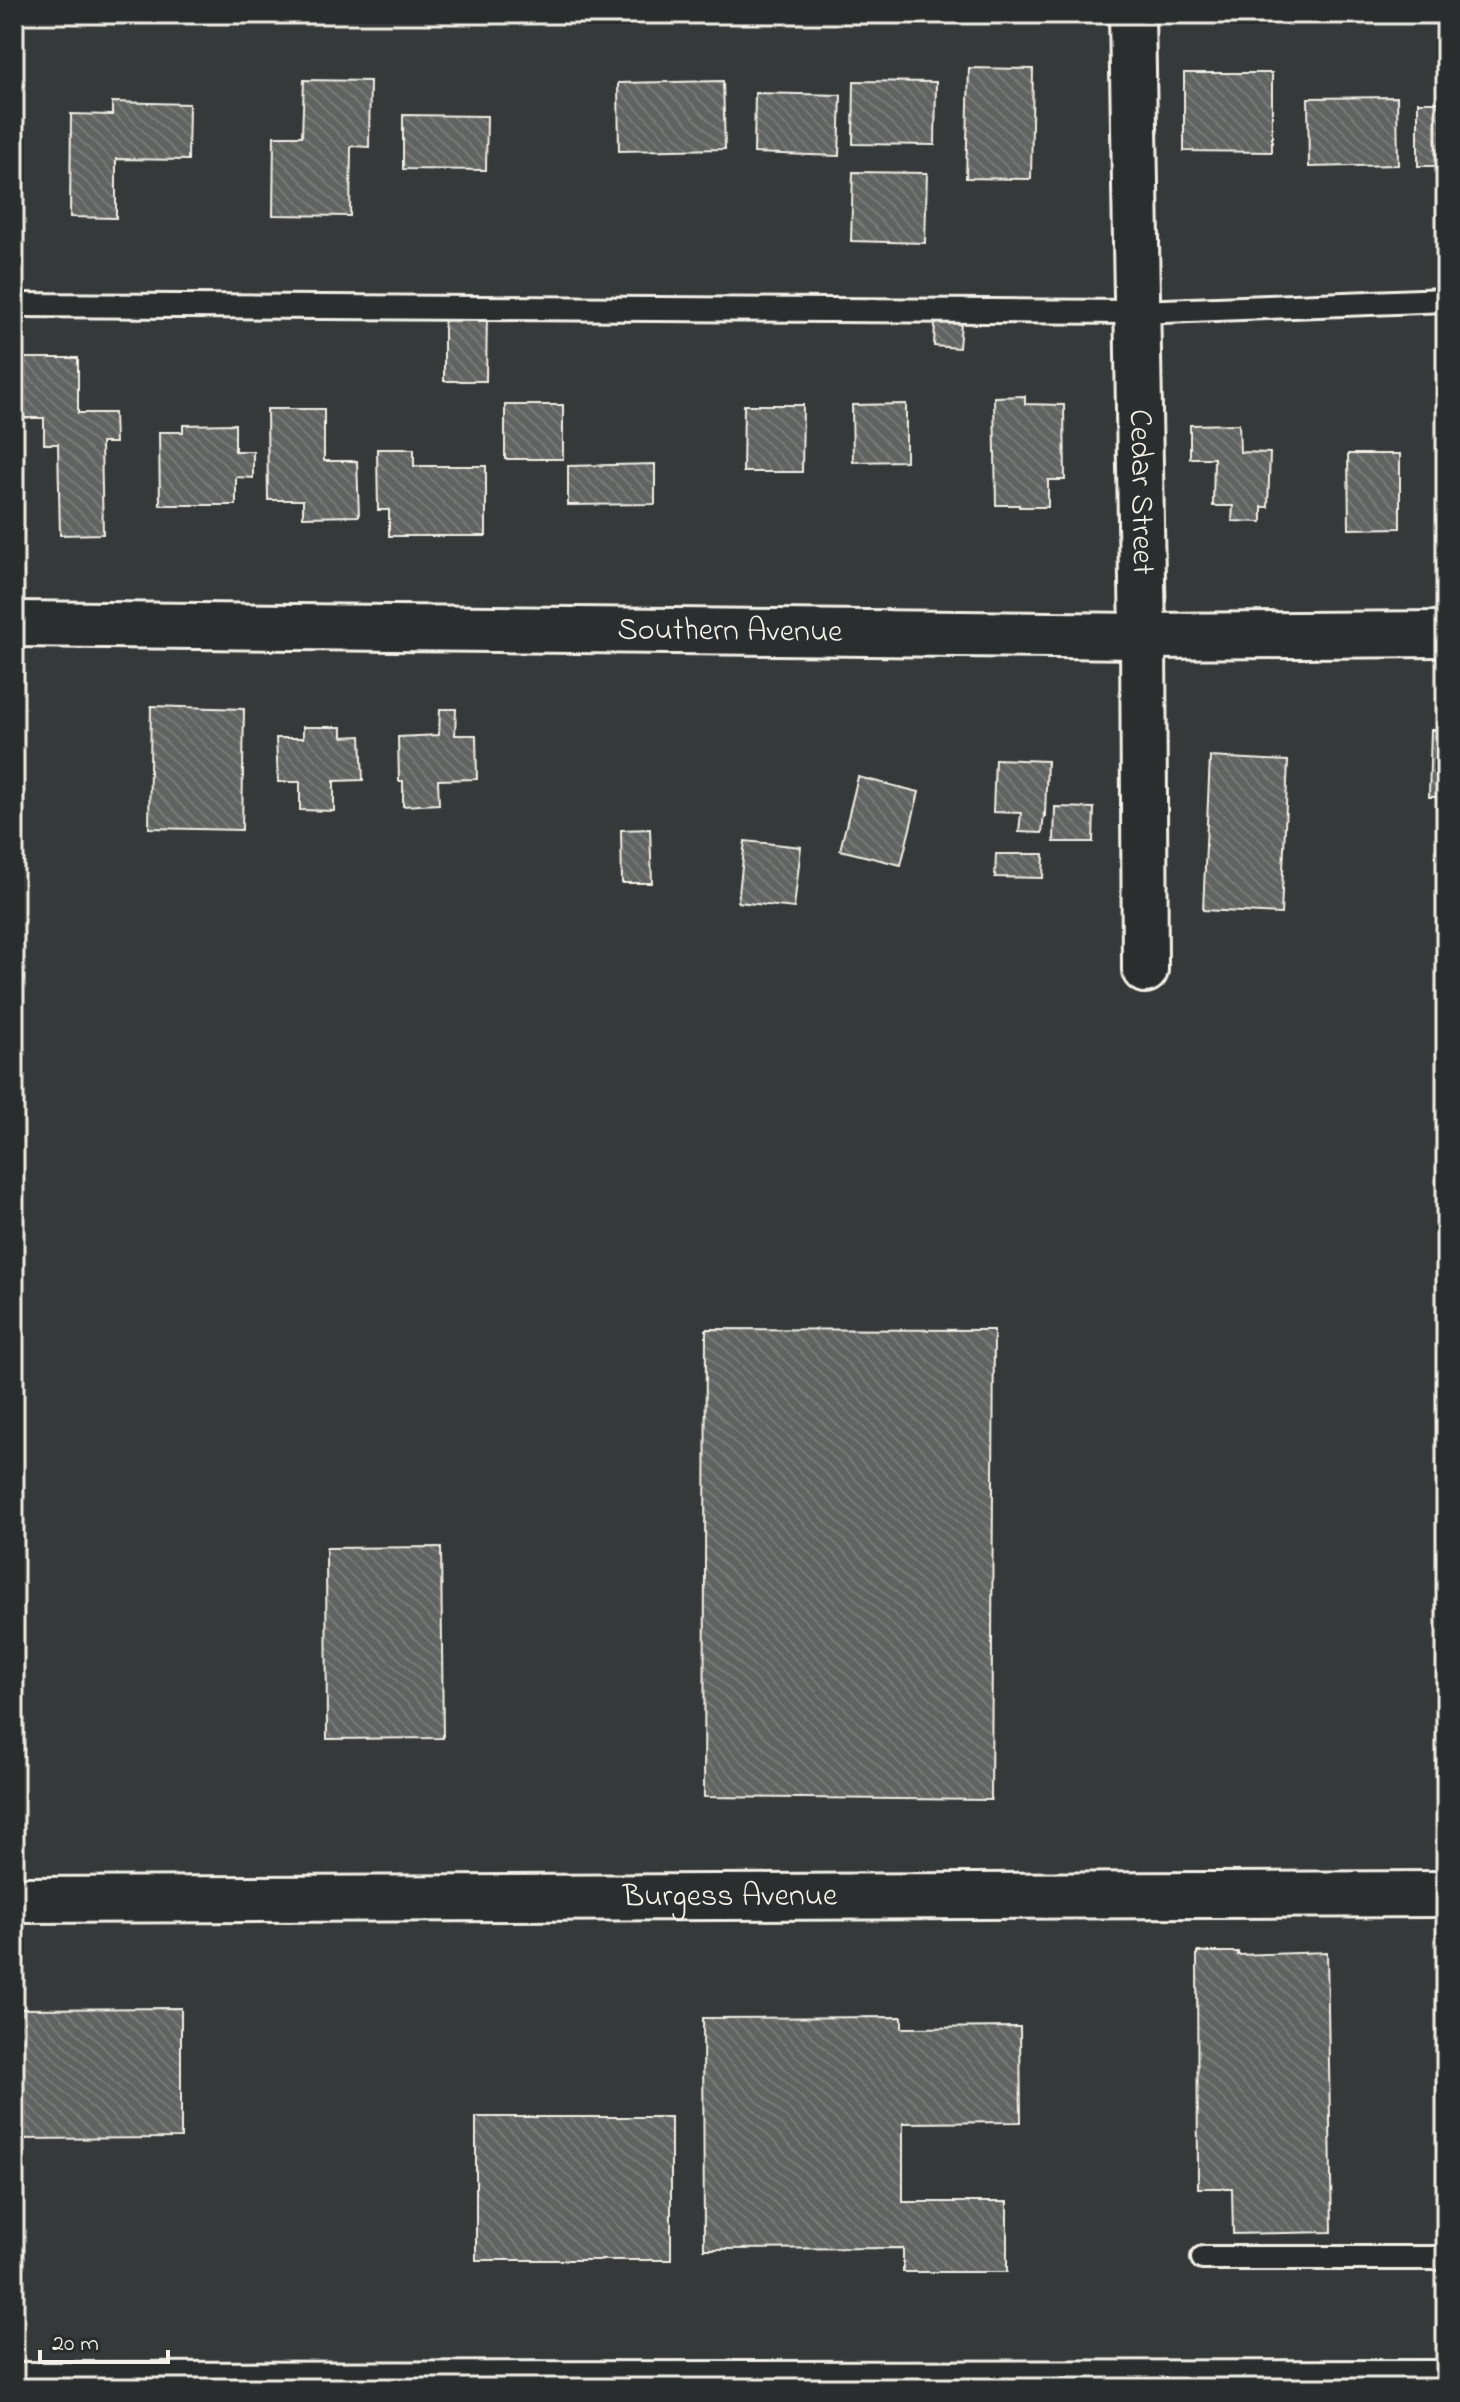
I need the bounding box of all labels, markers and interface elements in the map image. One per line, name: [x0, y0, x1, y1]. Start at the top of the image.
street label: Cedar Street: [1115, 409, 1165, 575]
street label: Southern Avenue: [617, 607, 843, 656]
street label: Burgess Avenue: [622, 1873, 838, 1921]
scale bar: [40, 2314, 168, 2364]
text: 20 m: [52, 2327, 99, 2362]

